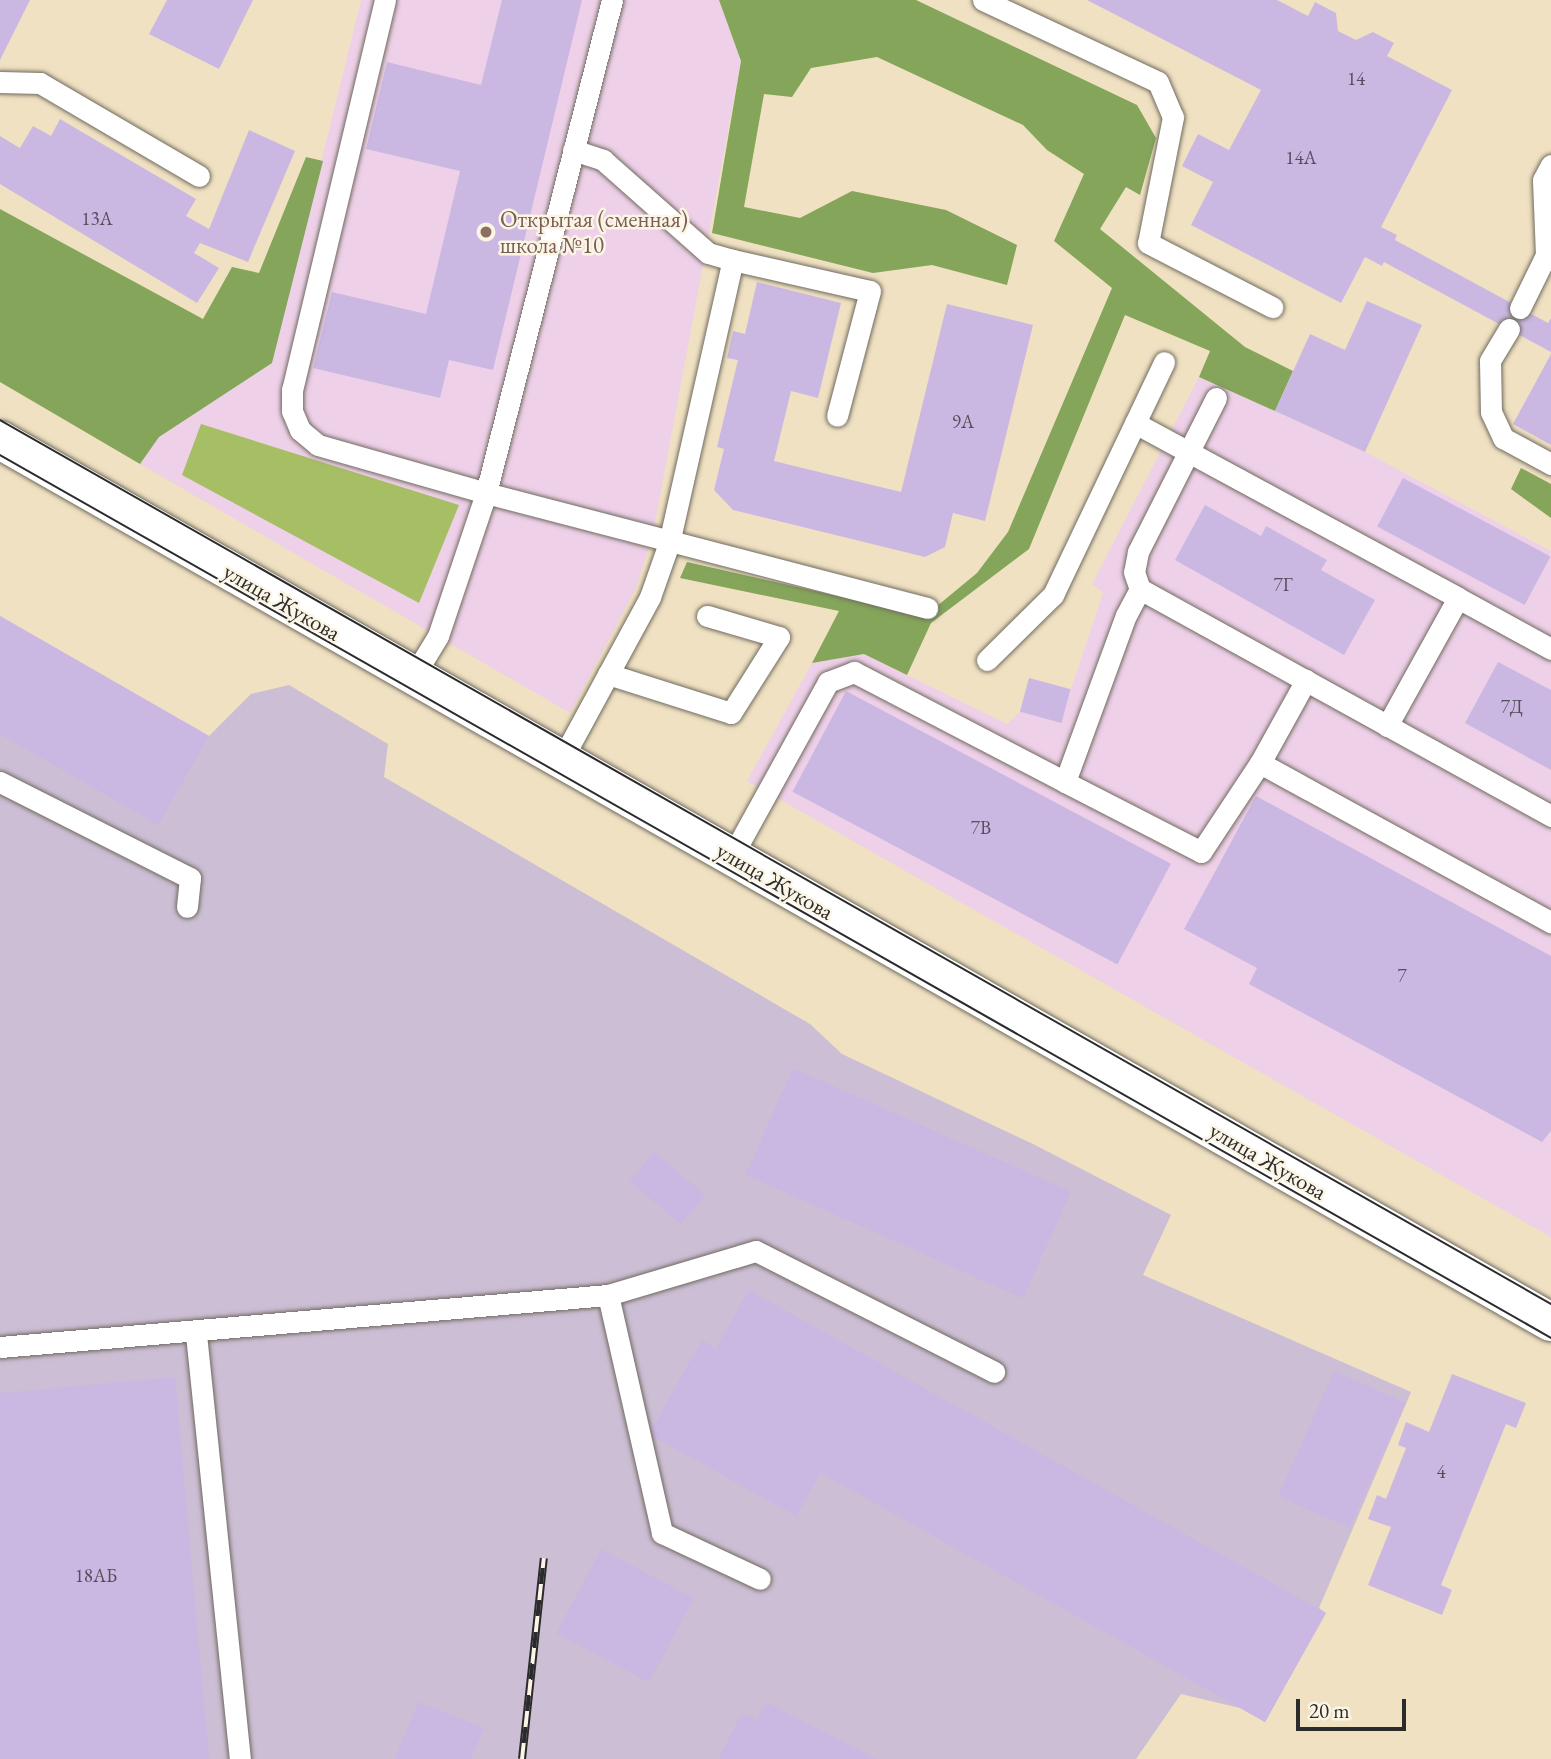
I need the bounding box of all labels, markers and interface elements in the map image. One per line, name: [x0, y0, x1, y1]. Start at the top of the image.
house number: 14: [1347, 68, 1365, 90]
house number: 14А: [1285, 147, 1317, 169]
place label: Открытая (сменная) школа №10: [500, 205, 688, 259]
house number: 13А: [81, 208, 113, 230]
marker: Открытая (сменная) школа №10: [478, 224, 494, 240]
house number: 9А: [952, 411, 974, 433]
street label: улица Жукова: [218, 557, 346, 647]
house number: 7Г: [1274, 574, 1292, 596]
house number: 7Д: [1501, 696, 1523, 718]
house number: 7В: [971, 817, 991, 839]
street label: улица Жукова: [711, 836, 839, 926]
house number: 7: [1397, 965, 1407, 987]
street label: улица Жукова: [1204, 1116, 1332, 1206]
house number: 4: [1436, 1461, 1446, 1483]
house number: 18АБ: [75, 1565, 117, 1587]
scale bar: [1299, 1686, 1409, 1730]
text: 20 m: [1309, 1697, 1350, 1724]

